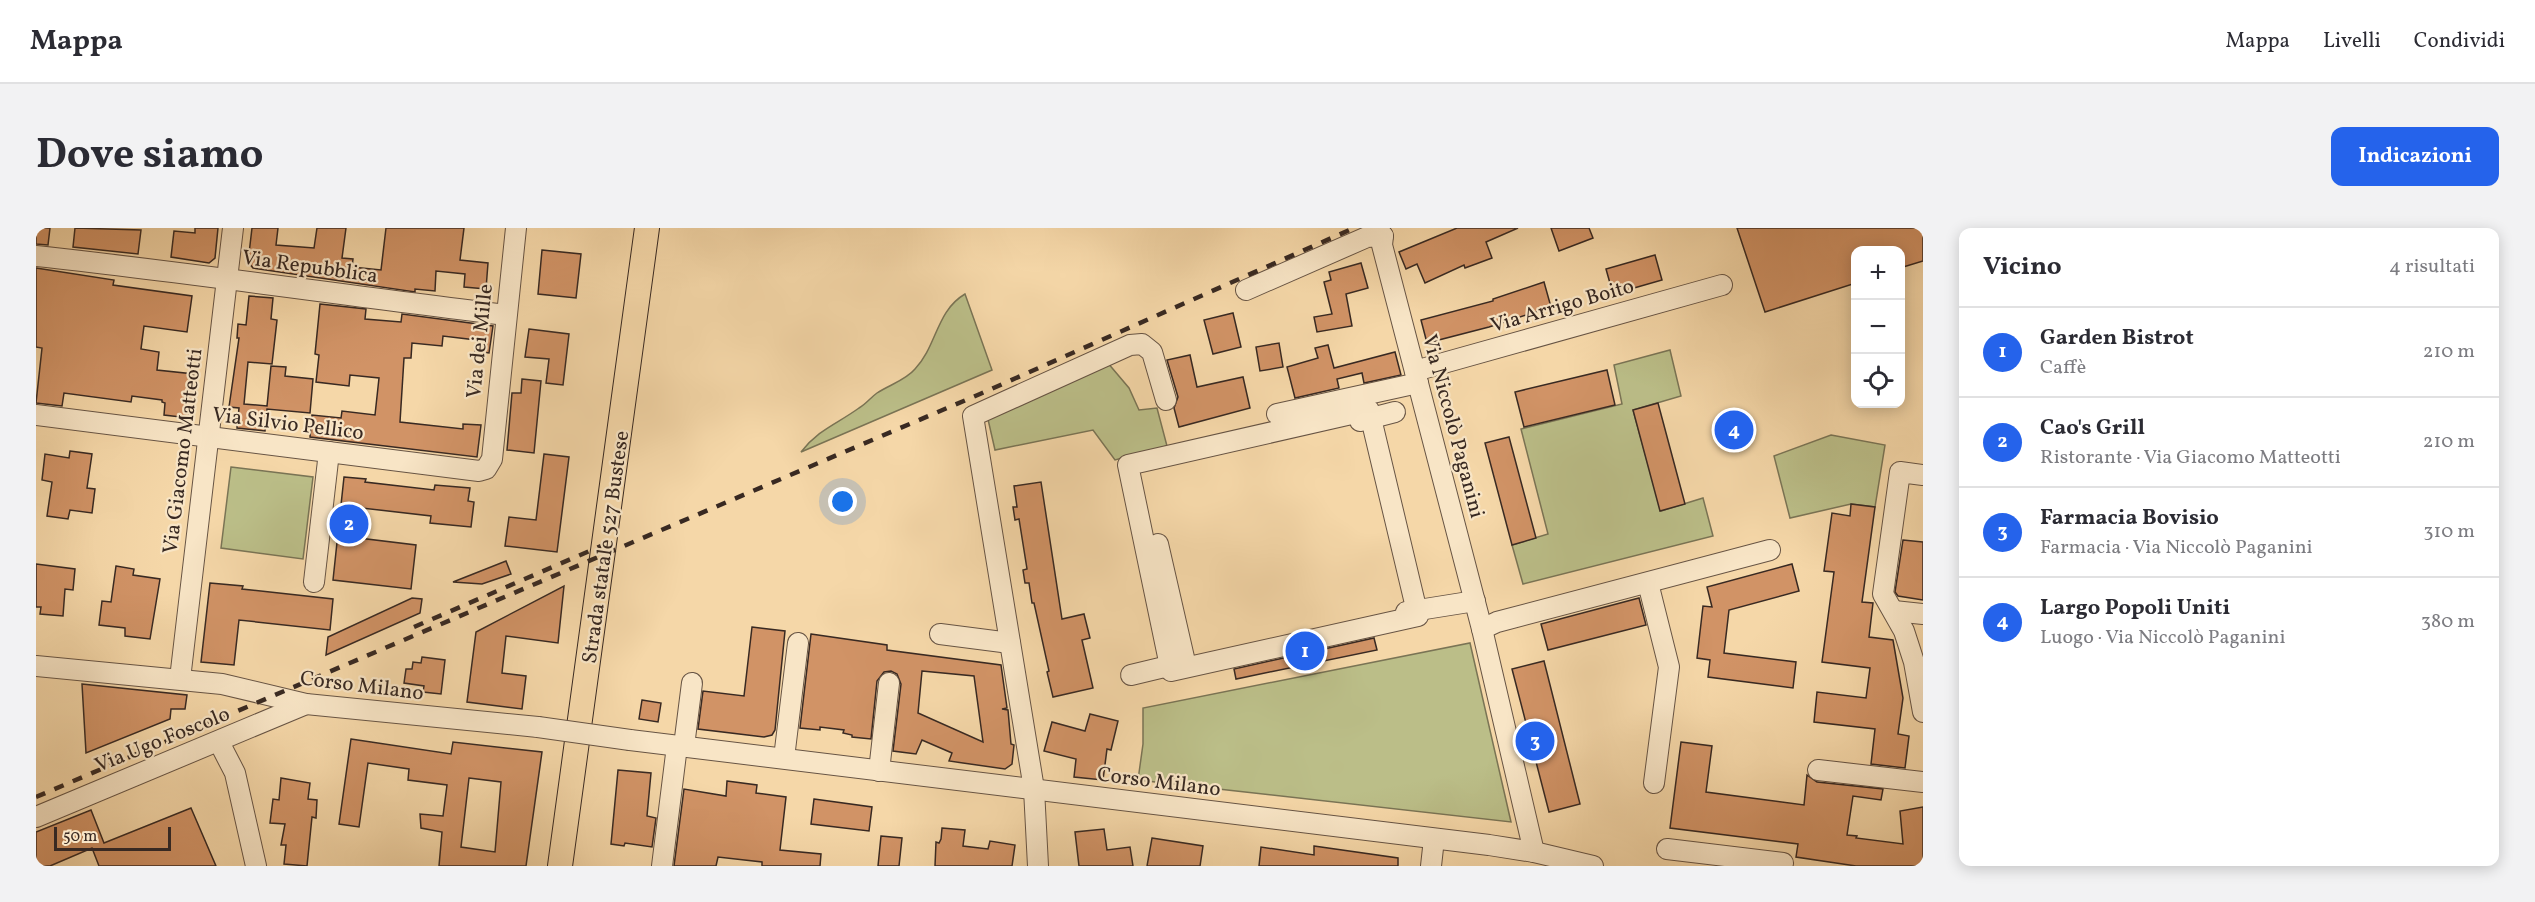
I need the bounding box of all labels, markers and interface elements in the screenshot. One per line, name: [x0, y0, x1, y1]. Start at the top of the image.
text: Mappa: [30, 22, 123, 61]
text: Mappa: [2225, 27, 2290, 56]
text: Livelli: [2323, 27, 2381, 56]
text: Condividi: [2414, 27, 2505, 56]
text: Dove siamo: [36, 127, 264, 186]
button: Indicazioni: [2331, 127, 2499, 186]
street label: Via Repubblica: [240, 244, 380, 291]
map controls: [1851, 246, 1905, 408]
button: +: [1851, 246, 1905, 300]
text: Vicino: [1983, 249, 2062, 285]
text: 4 risultati: [2389, 253, 2475, 281]
street label: Via Arrigo Boito: [1487, 272, 1638, 341]
street label: Via dei Mille: [460, 282, 501, 400]
button: −: [1851, 300, 1905, 354]
text: Garden Bistrot: [2040, 323, 2194, 354]
street label: Via Niccolò Paganini: [1414, 331, 1491, 522]
text: 1: [1998, 338, 2007, 366]
text: 210 m: [2423, 338, 2475, 366]
street label: Via Giacomo Matteotti: [156, 347, 210, 556]
button: locate: [1851, 354, 1905, 408]
text: Caffè: [2040, 354, 2086, 382]
street label: Via Silvio Pellico: [210, 401, 365, 448]
pin: 4: [1714, 408, 1754, 452]
text: Cao's Grill: [2040, 413, 2145, 444]
text: 2: [1997, 428, 2008, 456]
text: 210 m: [2423, 428, 2475, 456]
street label: Strada statale 527 Bustese: [576, 429, 637, 665]
text: Ristorante · Via Giacomo Matteotti: [2040, 444, 2341, 472]
your location: [828, 487, 857, 516]
pin: 2: [330, 502, 368, 546]
text: Farmacia Bovisio: [2040, 503, 2219, 534]
text: 3: [1997, 518, 2008, 546]
text: 310 m: [2423, 518, 2475, 546]
text: Farmacia · Via Niccolò Paganini: [2040, 534, 2313, 562]
text: Largo Popoli Uniti: [2040, 593, 2230, 624]
text: 4: [1996, 608, 2009, 636]
text: 380 m: [2421, 608, 2475, 636]
text: Luogo · Via Niccolò Paganini: [2040, 624, 2285, 652]
pin: 1: [1286, 628, 1324, 674]
street label: Corso Milano: [298, 665, 425, 708]
street label: Via Ugo Foscolo: [91, 700, 234, 781]
pin: 3: [1516, 718, 1554, 764]
street label: Corso Milano: [1095, 761, 1222, 804]
scale bar: [54, 824, 171, 852]
text: 50 m: [63, 826, 97, 848]

